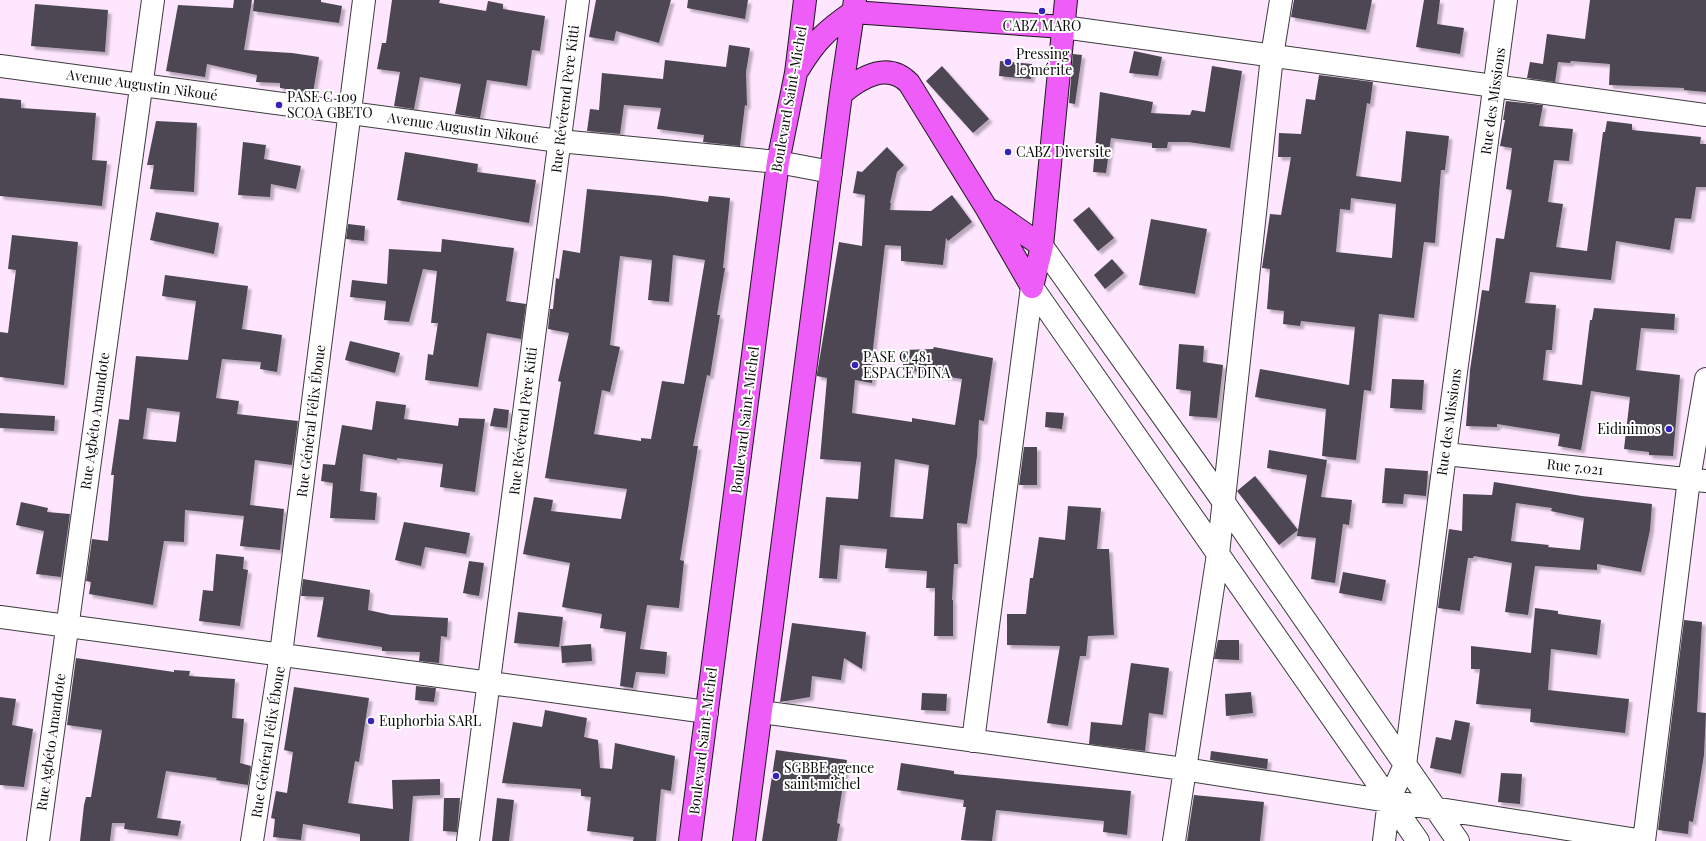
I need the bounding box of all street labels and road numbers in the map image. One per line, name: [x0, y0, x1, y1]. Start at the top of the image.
street label: Rue Révérend Père Kitti: [546, 24, 583, 174]
street label: Boulevard Saint-Michel: [766, 24, 811, 173]
street label: Rue des Missions: [1476, 46, 1509, 156]
street label: Avenue Augustin Nikoué: [64, 64, 219, 105]
street label: Avenue Augustin Nikoué: [385, 107, 540, 148]
street label: Rue Général Félix Éboue: [292, 344, 329, 498]
street label: Boulevard Saint-Michel: [726, 345, 763, 495]
street label: Rue Révérend Père Kitti: [504, 346, 541, 496]
street label: Rue Agbéto Amandote: [75, 351, 114, 491]
street label: Rue des Missions: [1432, 367, 1465, 477]
street label: Rue 7.021: [1546, 454, 1604, 479]
street label: Rue Général Félix Éboue: [246, 665, 289, 819]
street label: Boulevard Saint-Michel: [684, 666, 721, 816]
street label: Rue Agbéto Amandote: [31, 672, 70, 812]

